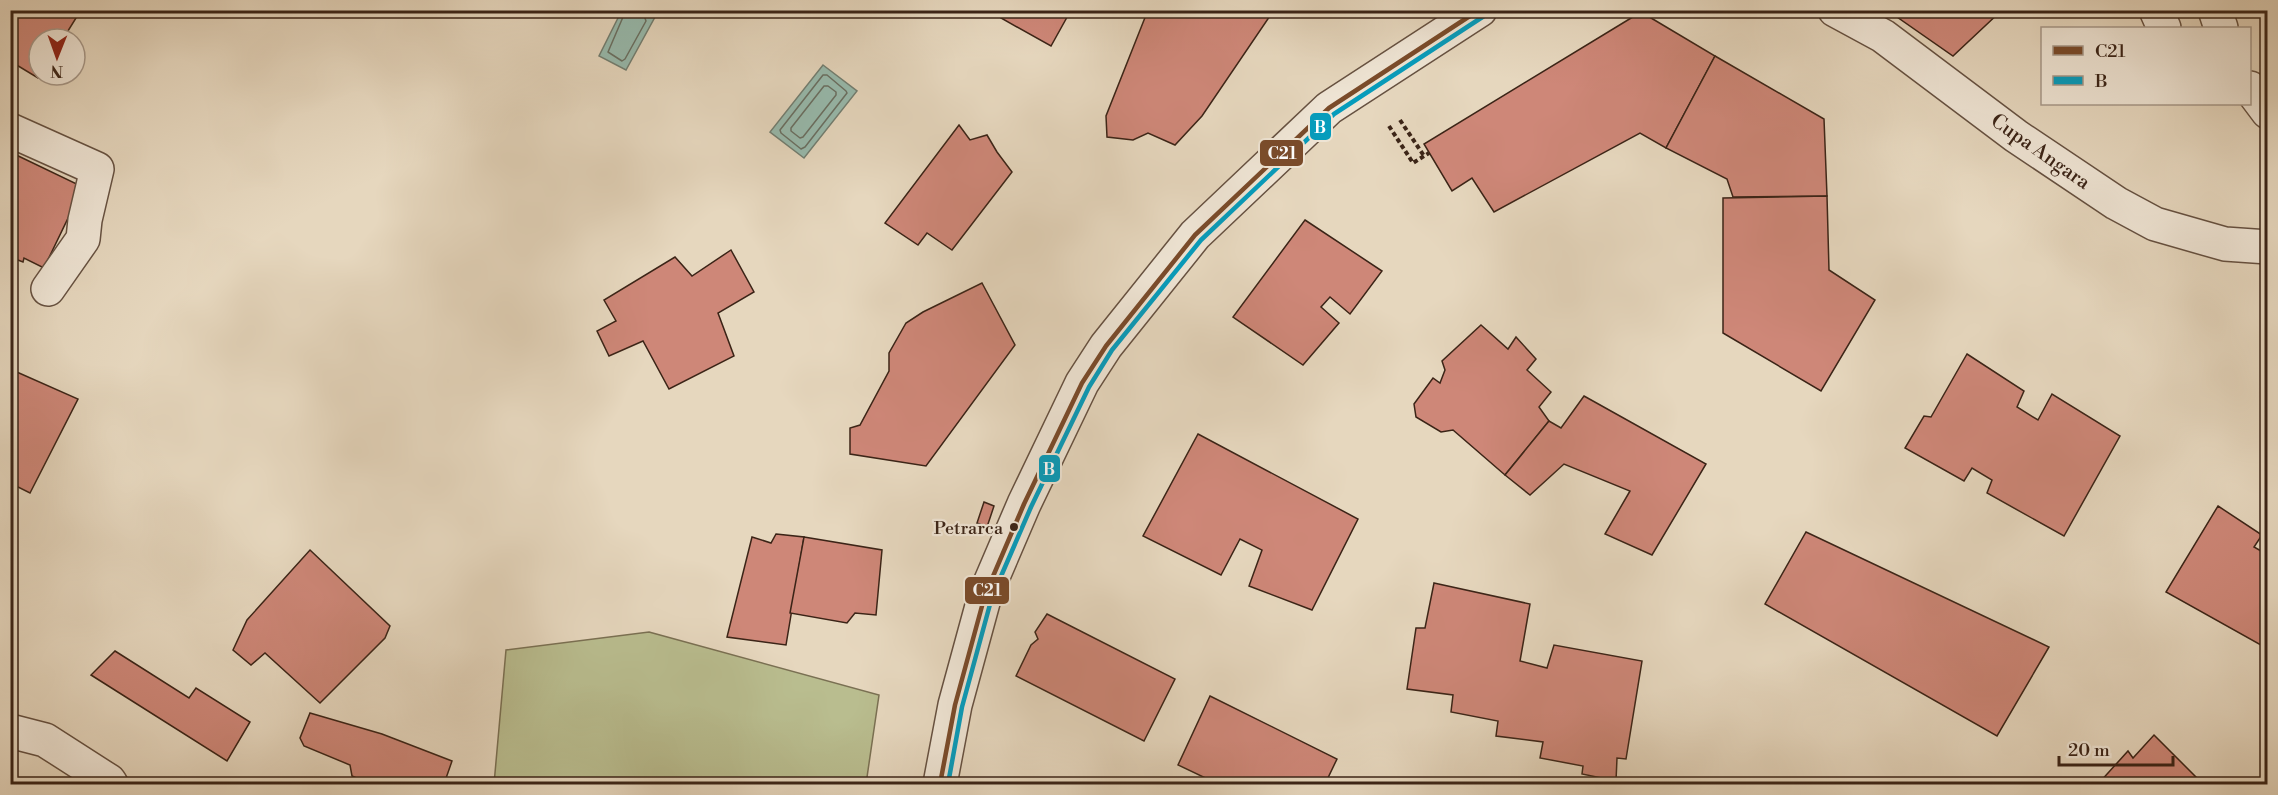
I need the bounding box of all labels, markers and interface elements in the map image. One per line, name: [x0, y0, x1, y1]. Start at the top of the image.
north arrow: [27, 27, 87, 87]
legend: [2041, 27, 2251, 105]
text: C21: [2095, 40, 2126, 63]
text: N: [50, 61, 63, 81]
text: B: [2094, 70, 2108, 93]
street label: Cupa Angara: [1986, 109, 2095, 196]
line badge: B: [1309, 112, 1332, 141]
text: B: [1314, 118, 1326, 138]
line badge: C21: [1259, 139, 1304, 167]
text: C21: [1267, 144, 1297, 164]
line badge: B: [1038, 454, 1061, 483]
text: B: [1043, 460, 1055, 480]
place label: Petrarca: [934, 517, 1004, 540]
marker: Petrarca: [1008, 521, 1020, 533]
line badge: C21: [964, 576, 1010, 605]
text: C21: [972, 581, 1002, 601]
scale bar: [2059, 729, 2173, 767]
text: 20 m: [2068, 739, 2110, 762]

